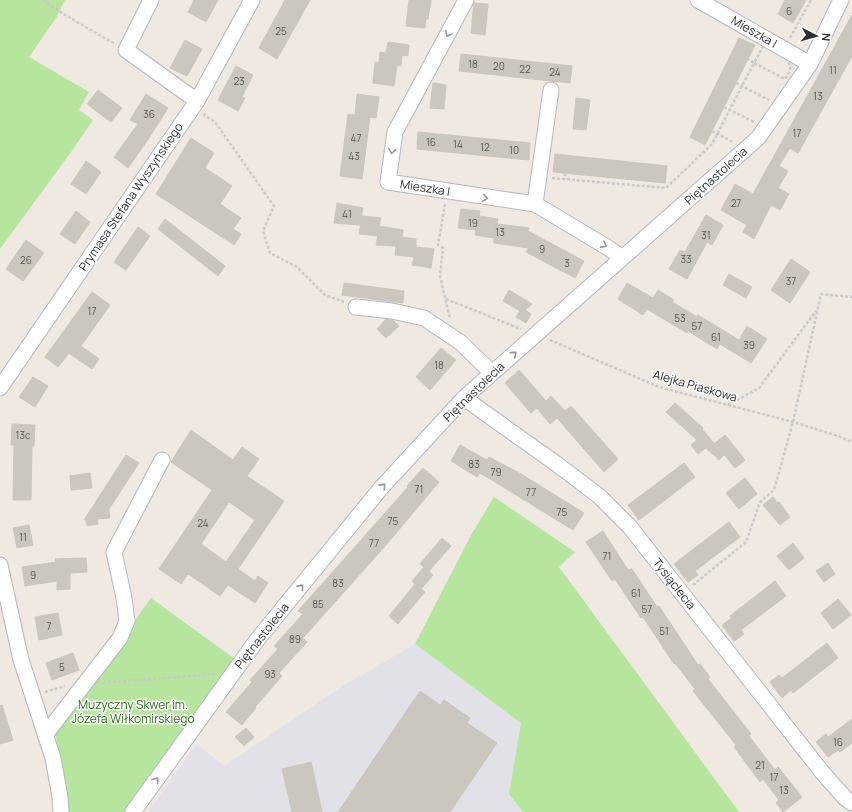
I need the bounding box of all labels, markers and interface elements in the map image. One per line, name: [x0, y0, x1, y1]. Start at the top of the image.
house number: 6: [786, 4, 792, 18]
street label: Mieszka I: [728, 12, 780, 52]
north arrow: [796, 16, 836, 56]
house number: 25: [275, 24, 287, 38]
one-way arrow: [445, 30, 452, 37]
text: N: [819, 32, 834, 42]
house number: 18: [468, 57, 478, 71]
house number: 20: [493, 59, 505, 73]
house number: 22: [519, 62, 531, 76]
house number: 11: [829, 63, 837, 77]
house number: 24: [549, 65, 561, 79]
house number: 23: [233, 74, 245, 88]
house number: 13: [813, 89, 823, 103]
house number: 36: [143, 107, 155, 121]
street label: Prymasa Stefana Wyszyńskiego: [74, 119, 187, 274]
house number: 17: [793, 126, 801, 140]
house number: 47: [351, 131, 361, 145]
house number: 16: [426, 135, 436, 149]
house number: 14: [453, 137, 463, 151]
house number: 12: [480, 140, 490, 154]
house number: 10: [509, 143, 519, 157]
street label: Piętnastolecia: [680, 143, 751, 209]
one-way arrow: [388, 148, 397, 154]
house number: 43: [348, 149, 360, 163]
street label: Mieszka I: [399, 175, 451, 200]
one-way arrow: [482, 193, 488, 202]
house number: 27: [731, 196, 741, 210]
house number: 41: [342, 207, 352, 221]
house number: 19: [468, 216, 478, 230]
house number: 13: [495, 225, 505, 239]
house number: 31: [701, 228, 711, 242]
one-way arrow: [599, 240, 607, 248]
house number: 9: [539, 242, 545, 256]
house number: 33: [680, 252, 692, 266]
house number: 26: [20, 253, 32, 267]
house number: 3: [564, 256, 570, 270]
house number: 37: [786, 274, 796, 288]
house number: 17: [88, 304, 96, 318]
house number: 53: [674, 311, 686, 325]
house number: 57: [692, 319, 702, 333]
house number: 61: [711, 330, 721, 344]
house number: 39: [743, 338, 755, 352]
one-way arrow: [509, 352, 517, 359]
house number: 18: [434, 358, 444, 372]
street label: Piętnastolecia: [439, 358, 508, 425]
street label: Alejka Piaskowa: [651, 365, 739, 406]
house number: 13c: [16, 428, 31, 442]
house number: 83: [468, 457, 480, 471]
house number: 79: [490, 465, 502, 479]
house number: 71: [415, 482, 423, 496]
one-way arrow: [379, 483, 386, 491]
house number: 77: [526, 485, 536, 499]
house number: 75: [557, 505, 568, 519]
house number: 75: [388, 514, 399, 528]
house number: 24: [197, 516, 209, 530]
house number: 11: [19, 530, 27, 544]
house number: 77: [369, 536, 379, 550]
house number: 71: [603, 549, 611, 563]
street label: Tysiąclecia: [649, 555, 700, 613]
house number: 9: [30, 568, 36, 582]
house number: 83: [332, 576, 344, 590]
one-way arrow: [296, 584, 303, 591]
house number: 61: [631, 586, 641, 600]
house number: 85: [312, 597, 324, 611]
street label: Piętnastolecia: [230, 599, 293, 672]
house number: 57: [642, 602, 652, 616]
house number: 7: [46, 619, 52, 633]
house number: 51: [659, 624, 669, 638]
house number: 89: [289, 632, 301, 646]
house number: 5: [59, 660, 65, 674]
house number: 93: [264, 667, 276, 681]
park label: Muzyczny Skwer im. Józefa Wiłkomirskiego: [71, 696, 195, 727]
house number: 16: [833, 735, 843, 749]
house number: 21: [755, 758, 765, 772]
house number: 17: [770, 770, 778, 784]
one-way arrow: [151, 778, 158, 785]
house number: 13: [779, 783, 789, 797]

